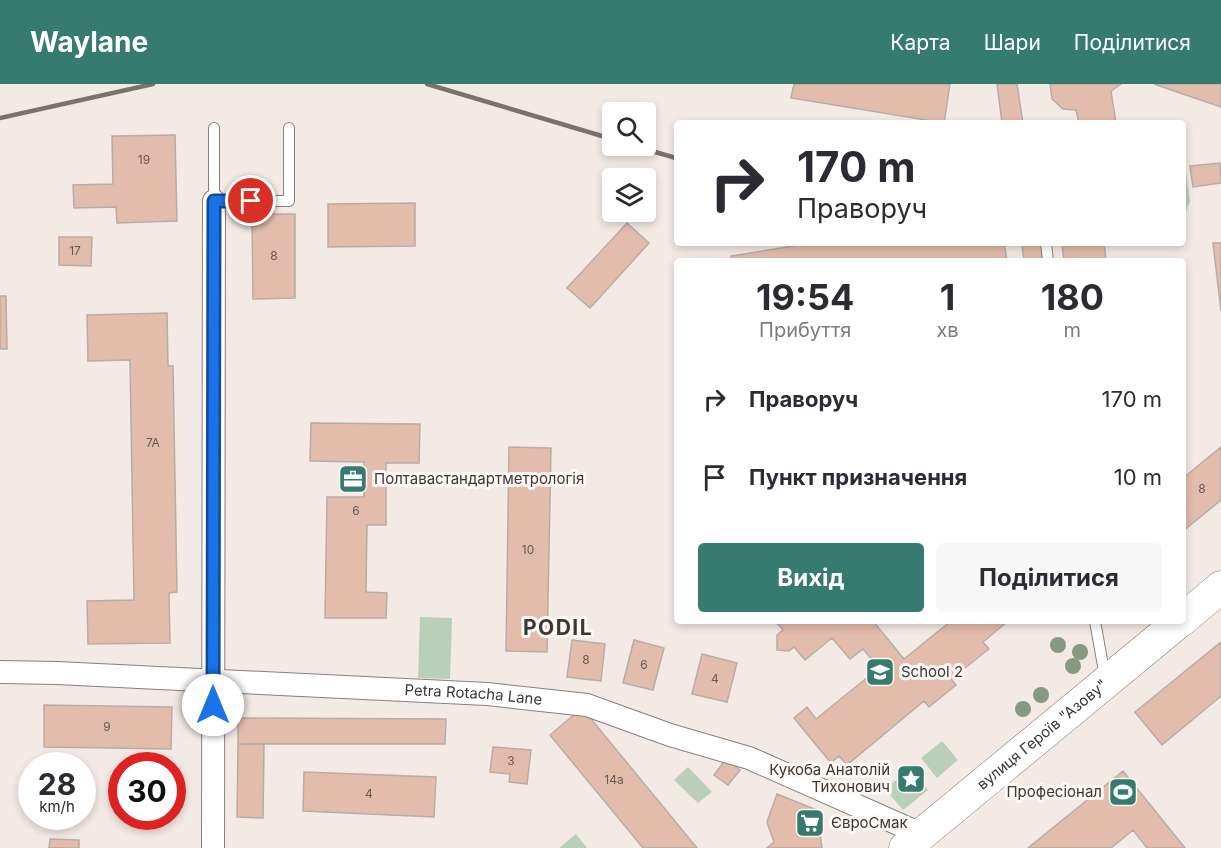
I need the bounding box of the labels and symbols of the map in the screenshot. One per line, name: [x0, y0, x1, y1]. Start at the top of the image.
house number: 19: [138, 152, 150, 167]
pin: [225, 175, 276, 226]
house number: 17: [69, 243, 81, 258]
house number: 8: [270, 248, 278, 263]
house number: 7А: [146, 435, 160, 450]
office icon: Полтавастандартметрологія: [337, 463, 369, 495]
place label: Полтавастандартметрологія: [374, 469, 584, 488]
house number: 8: [1198, 481, 1206, 496]
house number: 6: [352, 503, 360, 518]
house number: 10: [522, 542, 534, 557]
district label: PODIL: [523, 615, 593, 640]
house number: 8: [582, 652, 590, 667]
school or university icon: School 2: [864, 656, 896, 688]
house number: 6: [640, 657, 648, 672]
place label: School 2: [901, 662, 963, 681]
house number: 4: [711, 671, 719, 686]
position arrow: [181, 673, 245, 737]
street label: вулиця Героїв "Азову": [973, 675, 1111, 794]
street label: Petra Rotacha Lane: [404, 680, 543, 709]
house number: 9: [103, 719, 111, 734]
speed limit sign: 30: [108, 752, 186, 830]
house number: 3: [507, 753, 515, 768]
place label: Кукоба Анатолій Тихонович: [769, 760, 890, 796]
place icon: Кукоба Анатолій Тихонович: [895, 763, 927, 795]
house number: 14а: [604, 772, 624, 787]
sports icon: Професіонал: [1107, 776, 1139, 808]
place label: Професіонал: [1006, 782, 1102, 801]
house number: 4: [365, 786, 373, 801]
supermarket icon: ЄвроСмак: [794, 807, 826, 839]
place label: ЄвроСмак: [831, 813, 908, 832]

